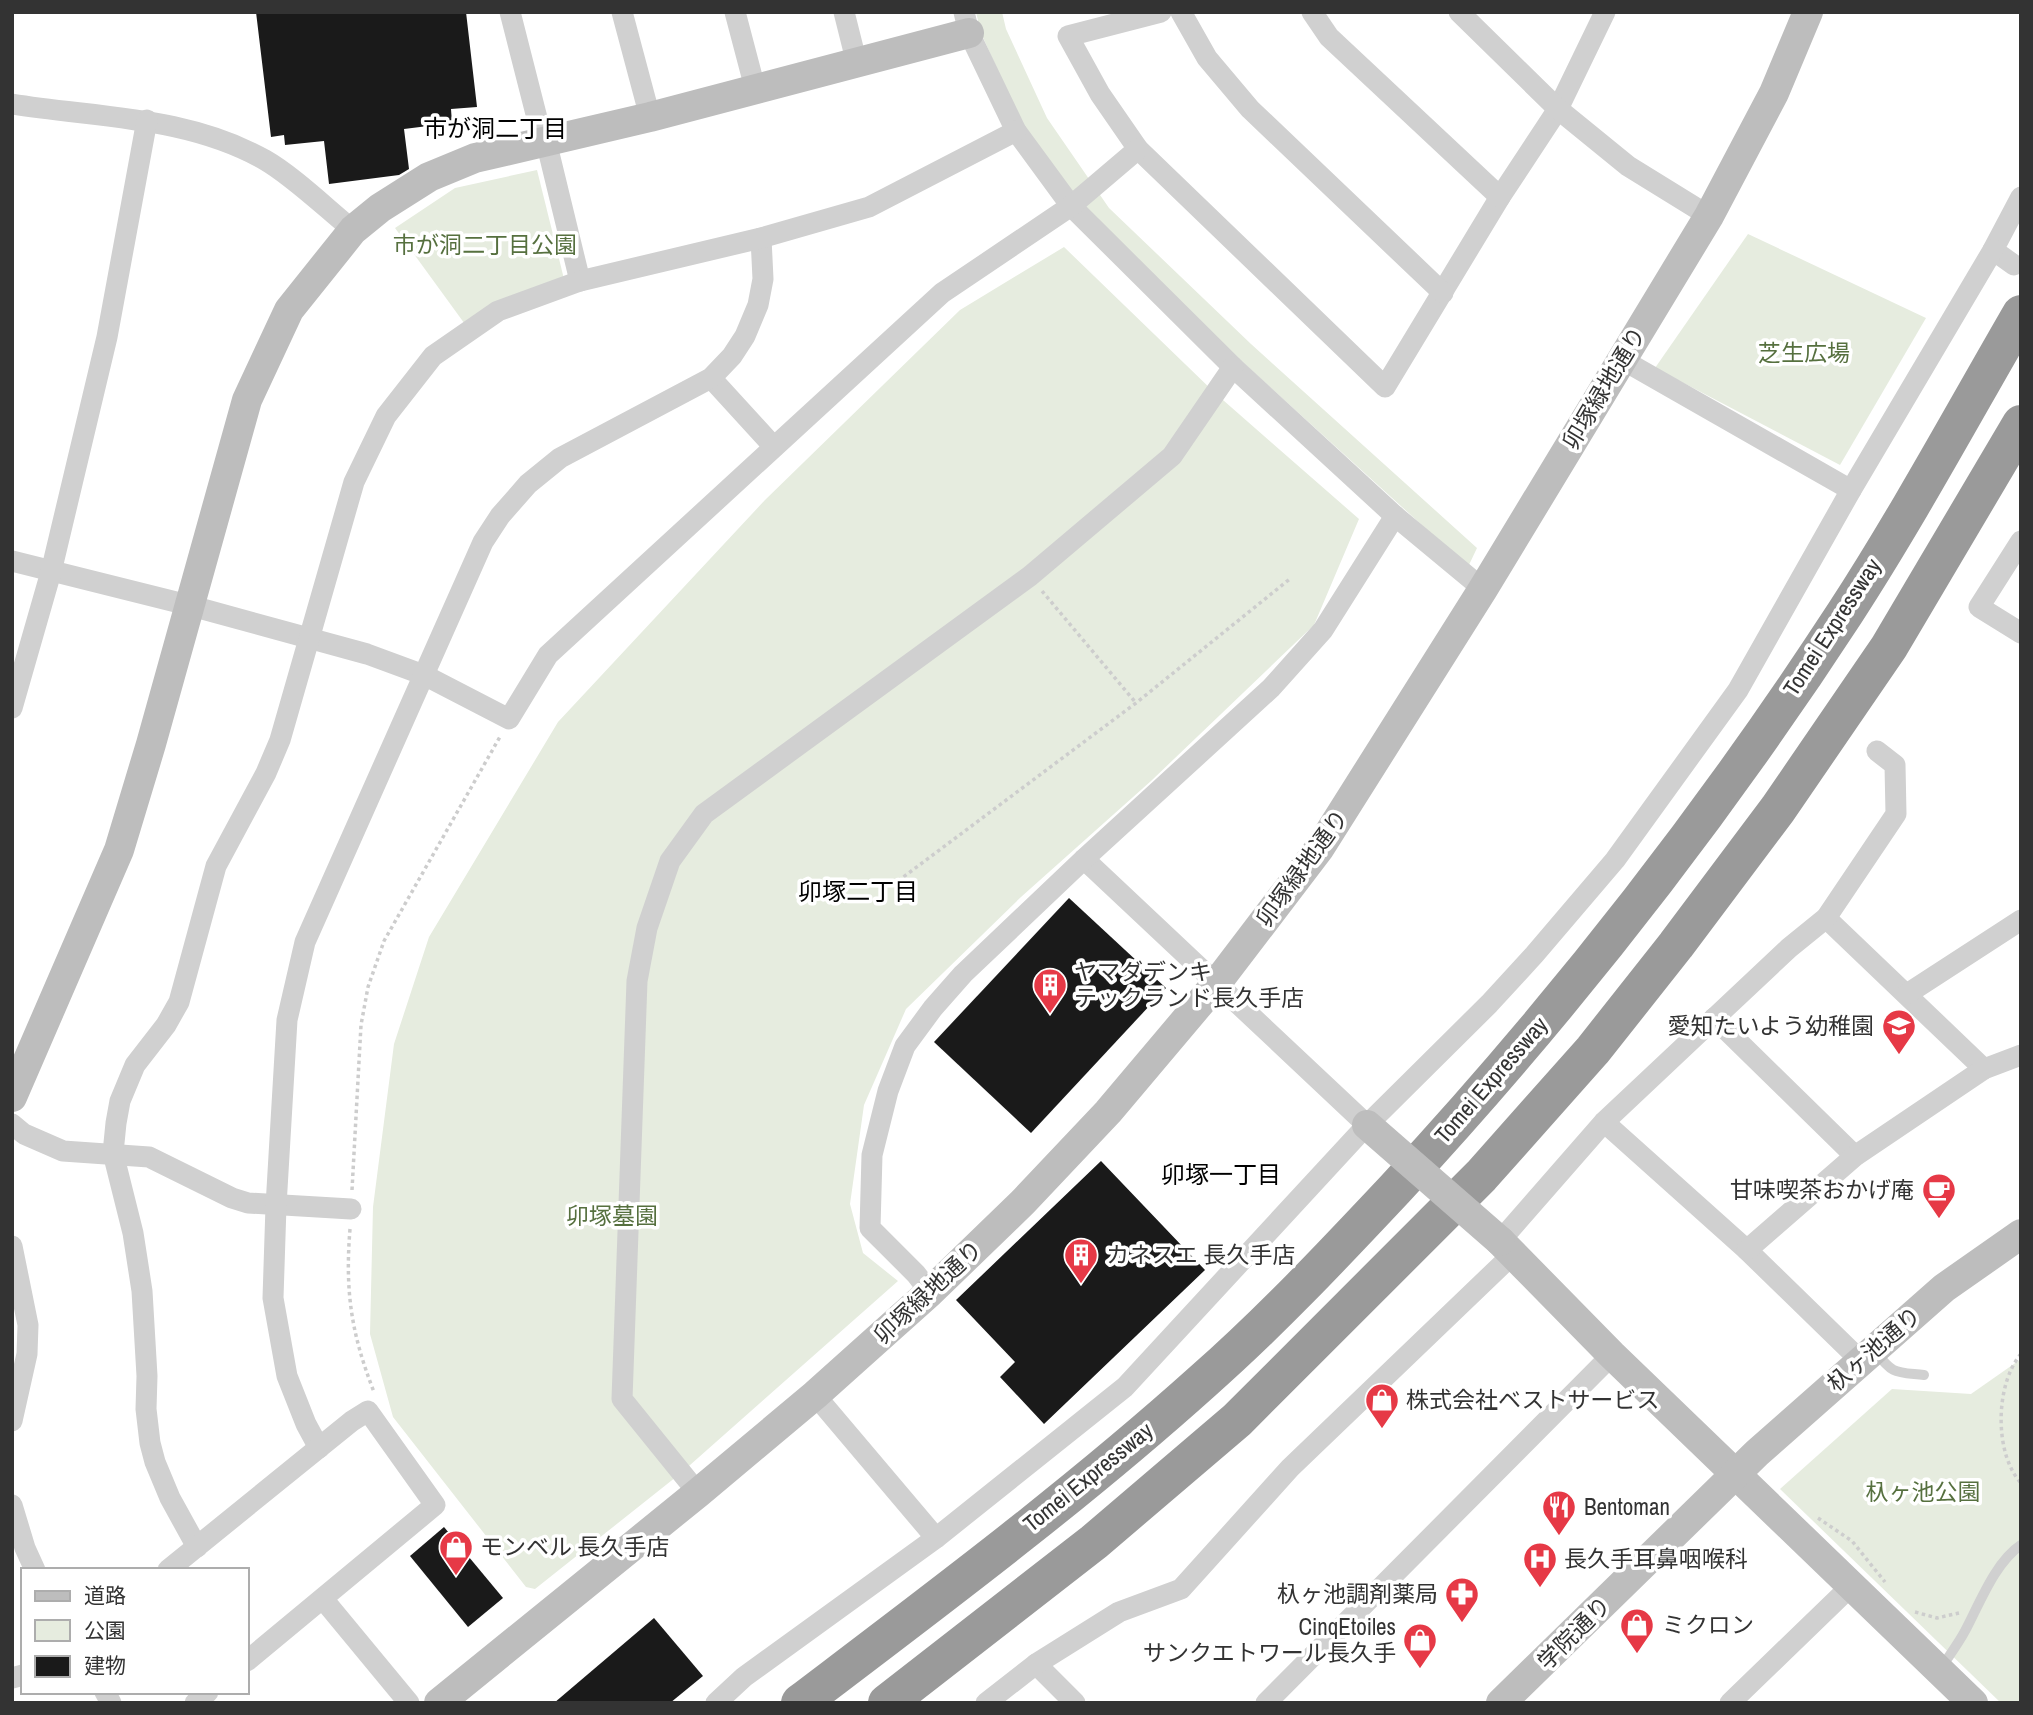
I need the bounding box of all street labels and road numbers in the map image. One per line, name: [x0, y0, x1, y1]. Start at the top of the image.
street label: 卯塚緑地通り: [1555, 321, 1652, 455]
street label: Tomei Expressway: [1775, 551, 1888, 702]
street label: 卯塚緑地通り: [1248, 803, 1355, 933]
street label: Tomei Expressway: [1427, 1009, 1555, 1150]
street label: 卯塚緑地通り: [867, 1233, 989, 1350]
street label: 杁ヶ池通り: [1820, 1299, 1927, 1398]
street label: Tomei Expressway: [1016, 1414, 1159, 1538]
street label: 学院通り: [1530, 1589, 1617, 1676]

